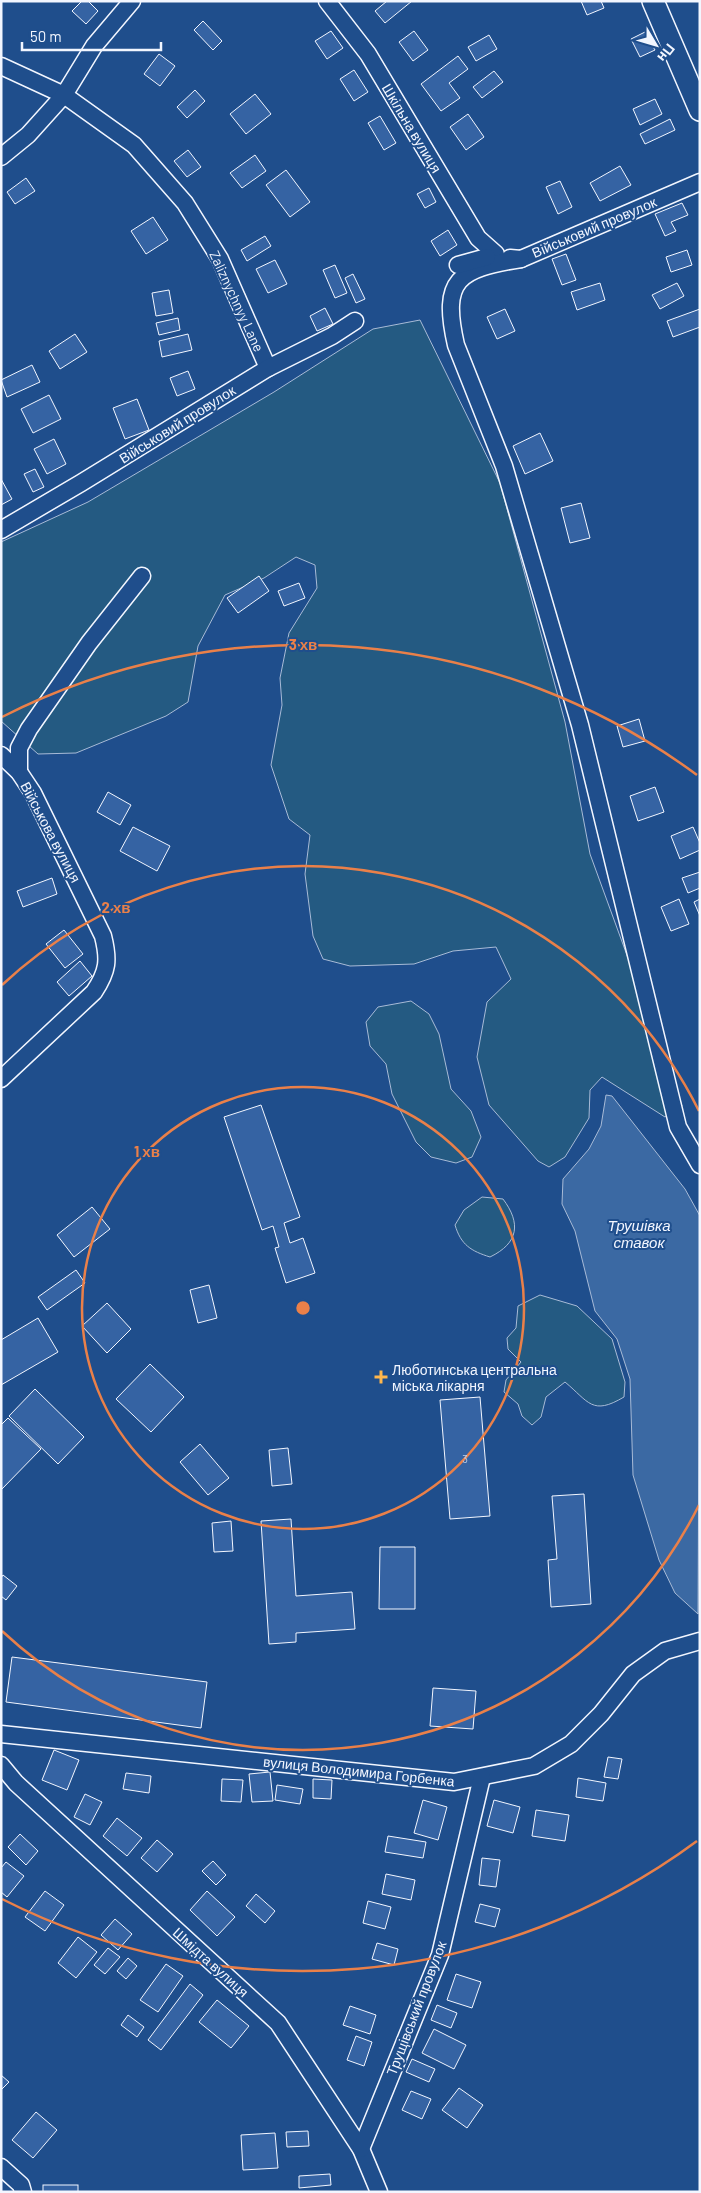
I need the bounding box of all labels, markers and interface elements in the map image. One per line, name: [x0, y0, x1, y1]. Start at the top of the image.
scale bar: [22, 20, 161, 52]
north arrow: [631, 20, 681, 70]
text: 50 m: [30, 27, 62, 45]
text: Пн: [654, 41, 679, 66]
street label: Шкільна вулиця: [379, 80, 445, 176]
street label: Військовий провулок: [529, 193, 660, 261]
street label: Zaliznychnyy Lane: [206, 248, 268, 354]
street label: Військовий провулок: [116, 381, 239, 467]
text: 3 хв: [289, 635, 317, 653]
street label: Військова вулиця: [17, 779, 85, 885]
text: 2 хв: [102, 898, 130, 916]
text: 1 хв: [134, 1142, 160, 1160]
water label: Трушівка ставок: [607, 1216, 671, 1251]
centre of rings: [294, 1299, 312, 1317]
place label: Люботинська центральна міська лікарня: [392, 1361, 557, 1394]
marker: Люботинська центральна міська лікарня: [374, 1370, 388, 1384]
house number: 3: [462, 1452, 468, 1465]
street label: вулиця Володимира Горбенка: [262, 1752, 456, 1790]
street label: Шмідта вулиця: [170, 1924, 252, 2000]
street label: Трущівський провулок: [383, 1938, 450, 2078]

